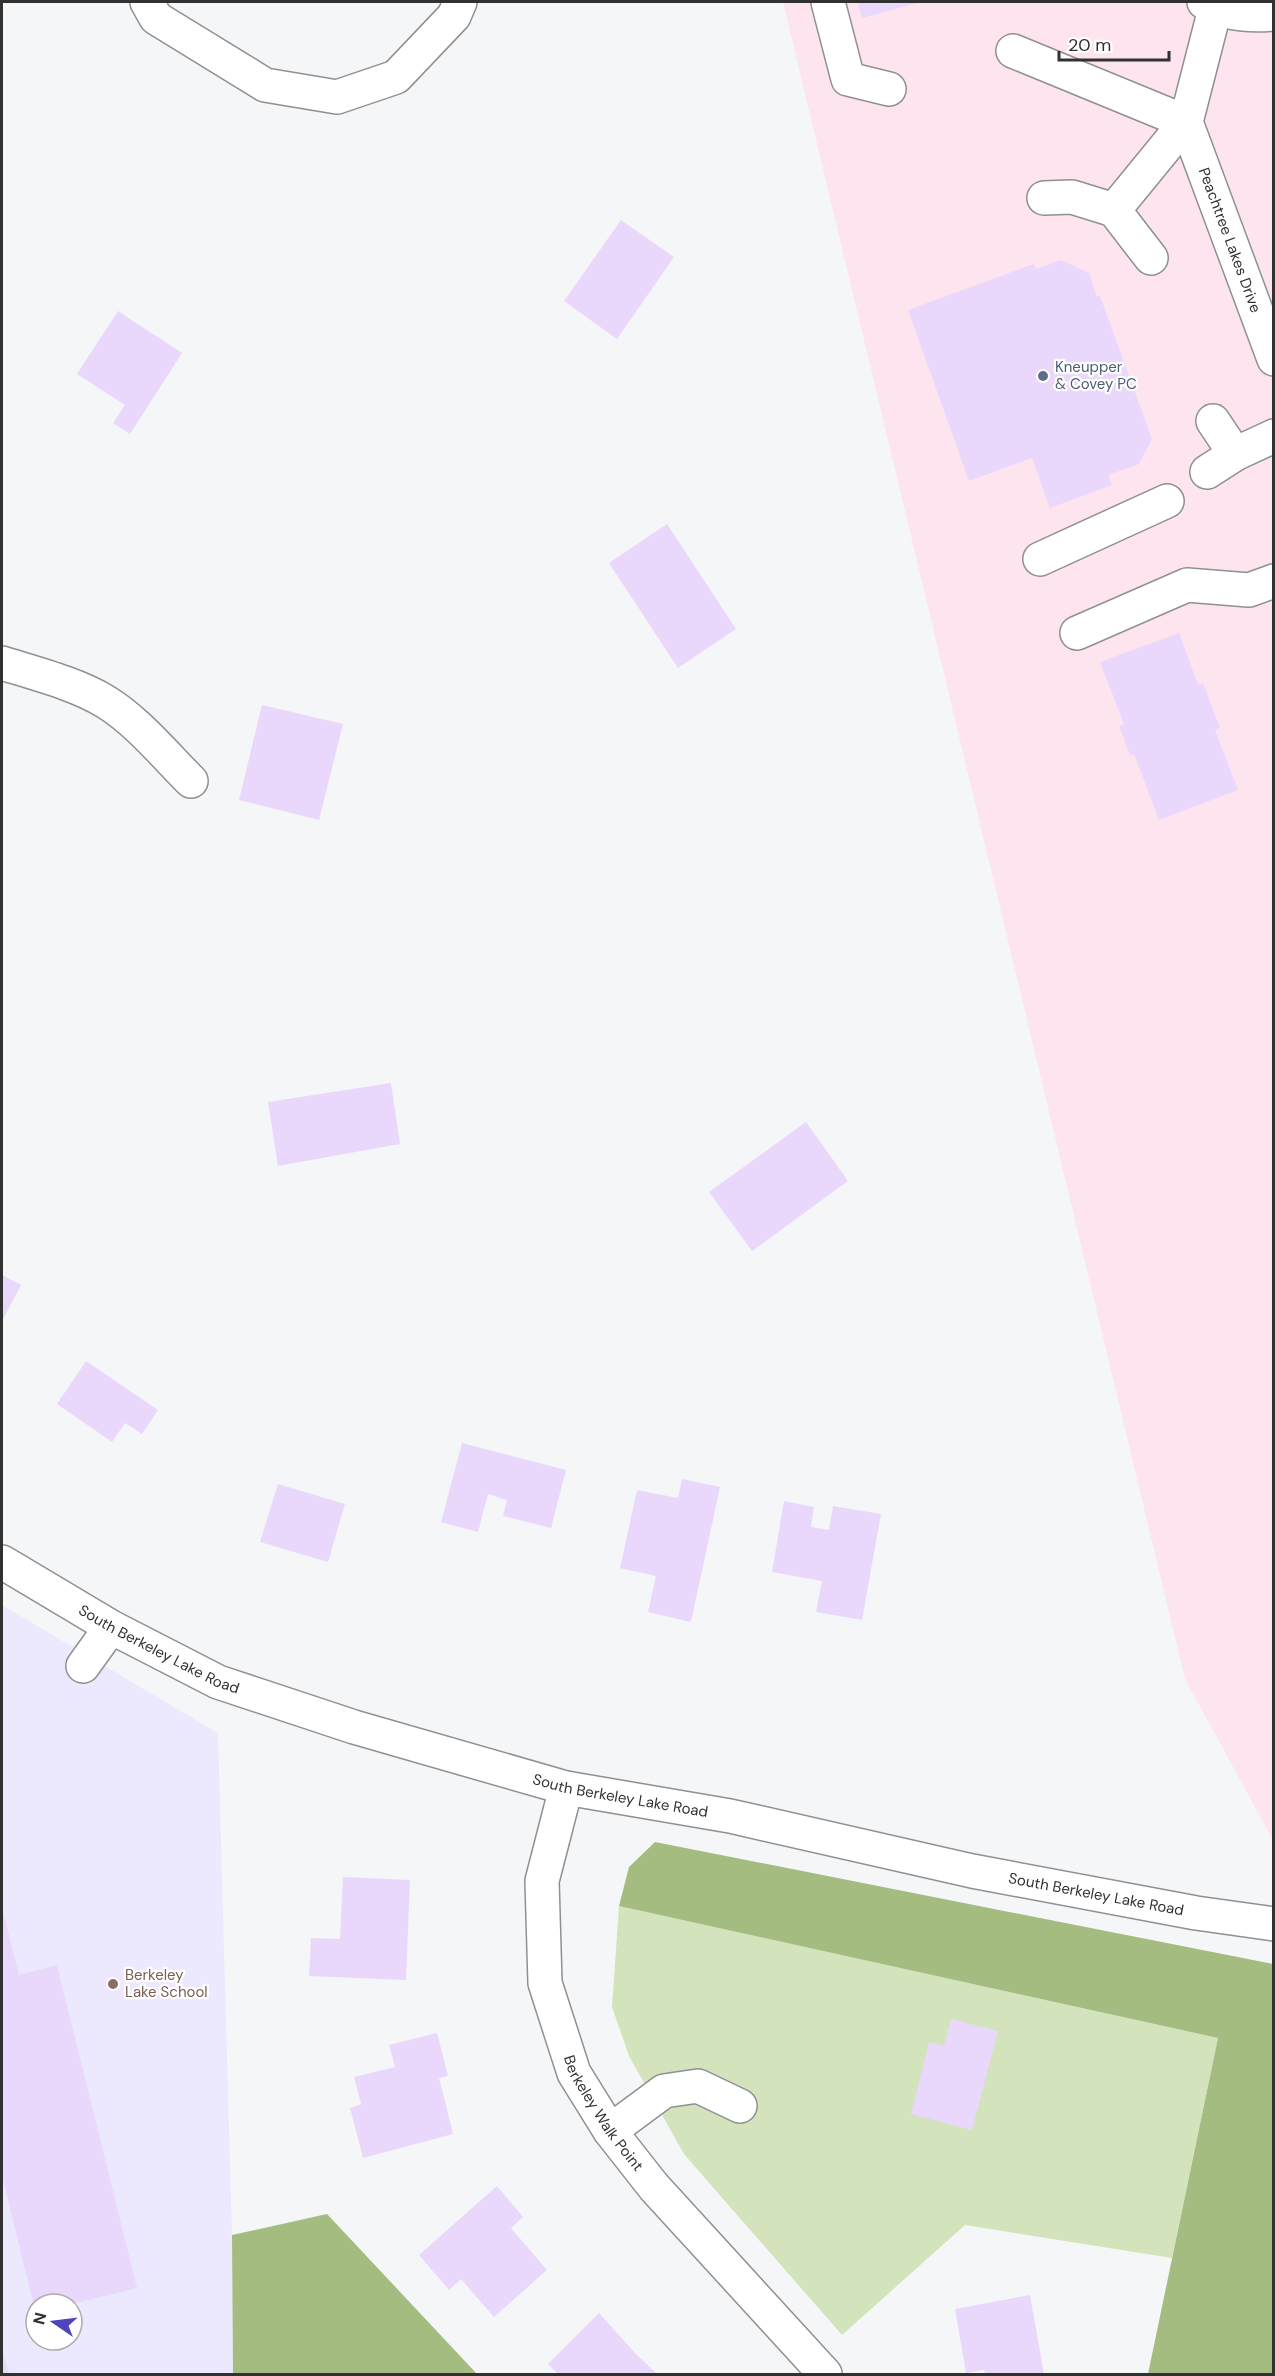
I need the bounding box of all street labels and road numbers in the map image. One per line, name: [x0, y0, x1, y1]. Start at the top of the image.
street label: Peachtree Lakes Drive: [1194, 165, 1266, 315]
street label: South Berkeley Lake Road: [75, 1600, 242, 1698]
street label: South Berkeley Lake Road: [531, 1769, 710, 1822]
street label: South Berkeley Lake Road: [1007, 1868, 1186, 1921]
street label: Berkeley Walk Point: [559, 2053, 648, 2175]

